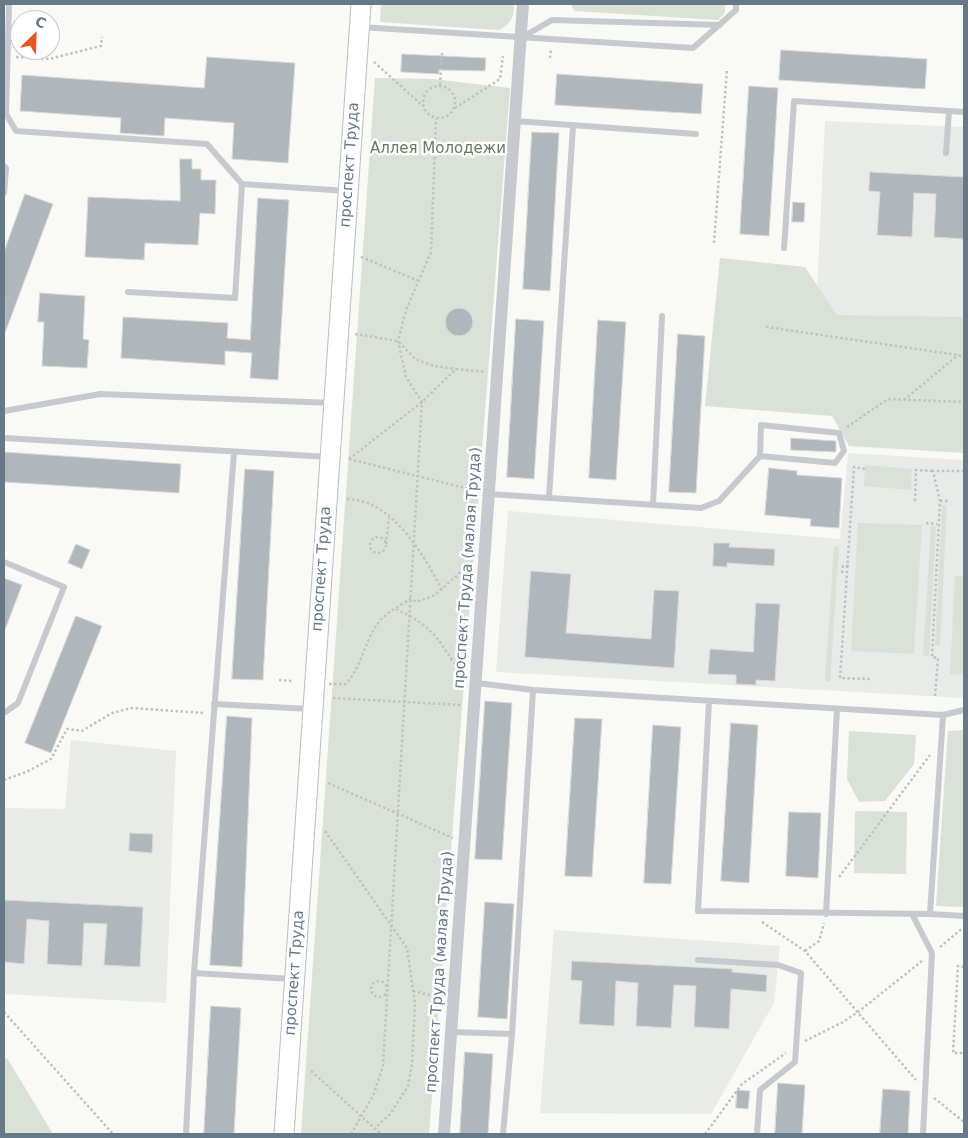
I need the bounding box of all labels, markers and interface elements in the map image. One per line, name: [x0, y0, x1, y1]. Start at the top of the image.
north arrow: [10, 10, 60, 60]
text: С: [33, 13, 49, 32]
street label: проспект Труда: [337, 102, 363, 228]
park label: Аллея Молодежи: [370, 140, 506, 158]
street label: проспект Труда (малая Труда): [451, 447, 485, 689]
street label: проспект Труда: [309, 506, 335, 632]
street label: проспект Труда (малая Труда): [423, 851, 457, 1093]
street label: проспект Труда: [282, 910, 308, 1036]

